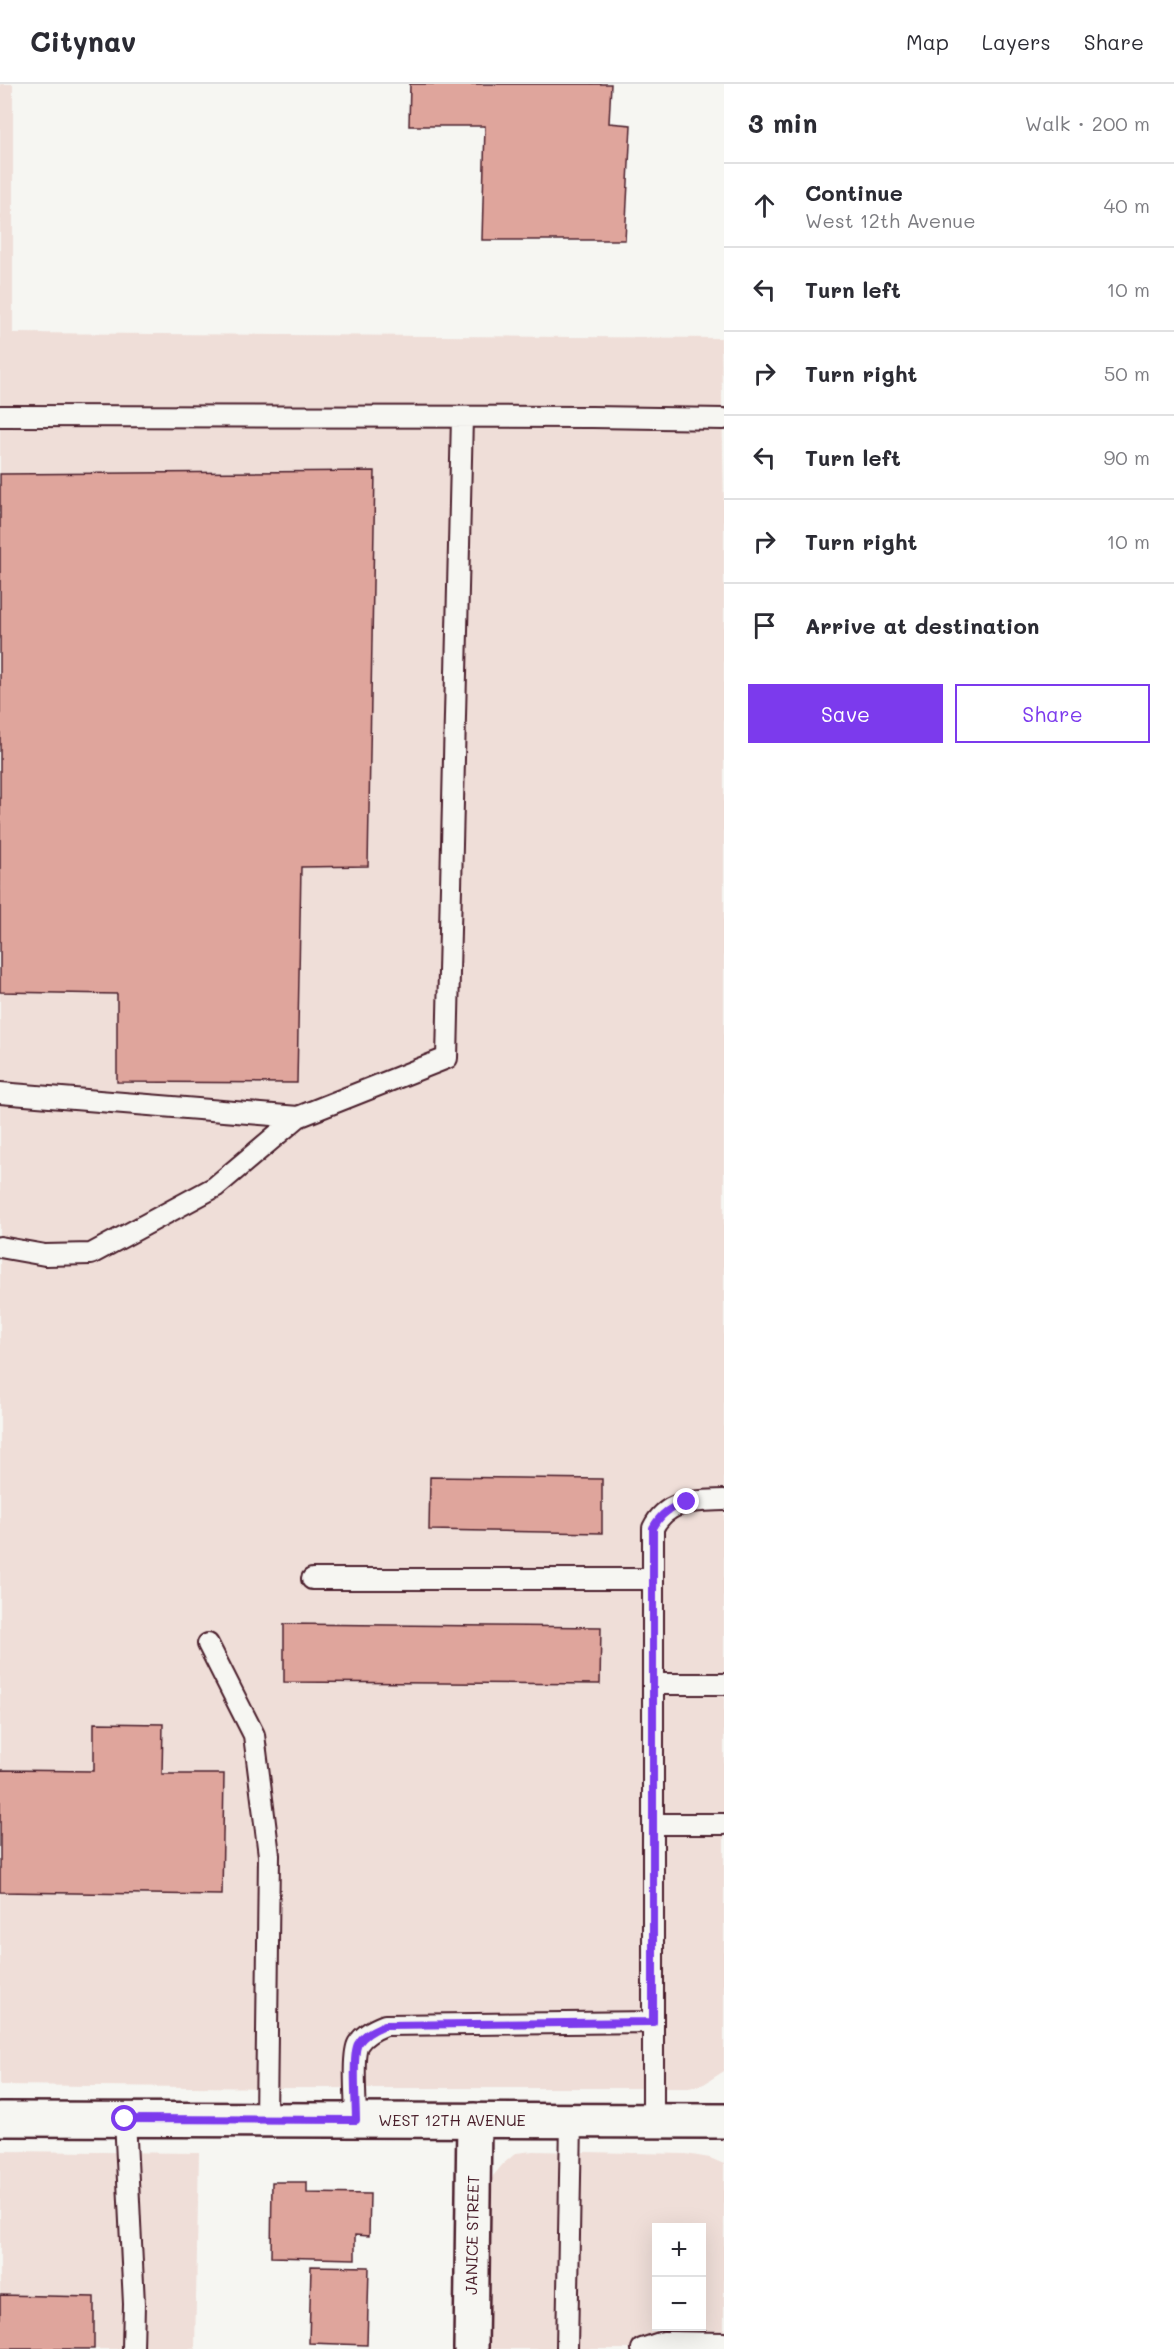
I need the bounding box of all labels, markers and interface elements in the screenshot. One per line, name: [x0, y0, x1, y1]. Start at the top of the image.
text: Citynav: [30, 23, 136, 59]
text: Map: [906, 28, 949, 55]
text: Layers: [982, 28, 1051, 55]
text: Share: [1084, 28, 1144, 55]
text: 3 min: [748, 106, 817, 140]
text: Walk · 200 m: [1025, 110, 1150, 136]
text: Continue: [805, 178, 903, 207]
icon: ahead: [748, 189, 781, 222]
text: 40 m: [1104, 192, 1150, 218]
text: West 12th Avenue: [805, 207, 976, 233]
icon: left: [748, 273, 781, 306]
text: Turn left: [805, 275, 901, 304]
text: 10 m: [1106, 276, 1150, 302]
icon: right: [748, 357, 781, 390]
text: Turn right: [805, 359, 917, 388]
text: 50 m: [1104, 360, 1150, 386]
icon: left: [748, 441, 781, 474]
text: Turn left: [805, 443, 901, 472]
text: 90 m: [1104, 444, 1150, 470]
icon: right: [748, 525, 781, 558]
text: Turn right: [805, 527, 917, 556]
text: 10 m: [1106, 528, 1150, 554]
icon: arrive: [748, 609, 781, 642]
text: Arrive at destination: [805, 611, 1040, 640]
button: Save: [748, 684, 943, 743]
button: Share: [955, 684, 1150, 743]
route end: [673, 1488, 699, 1514]
route start: [111, 2105, 137, 2131]
street label: WEST 12TH AVENUE: [378, 2109, 526, 2130]
street label: JANICE STREET: [460, 2175, 483, 2295]
map controls: [652, 2223, 706, 2331]
button: +: [652, 2223, 706, 2277]
button: −: [652, 2277, 706, 2331]

